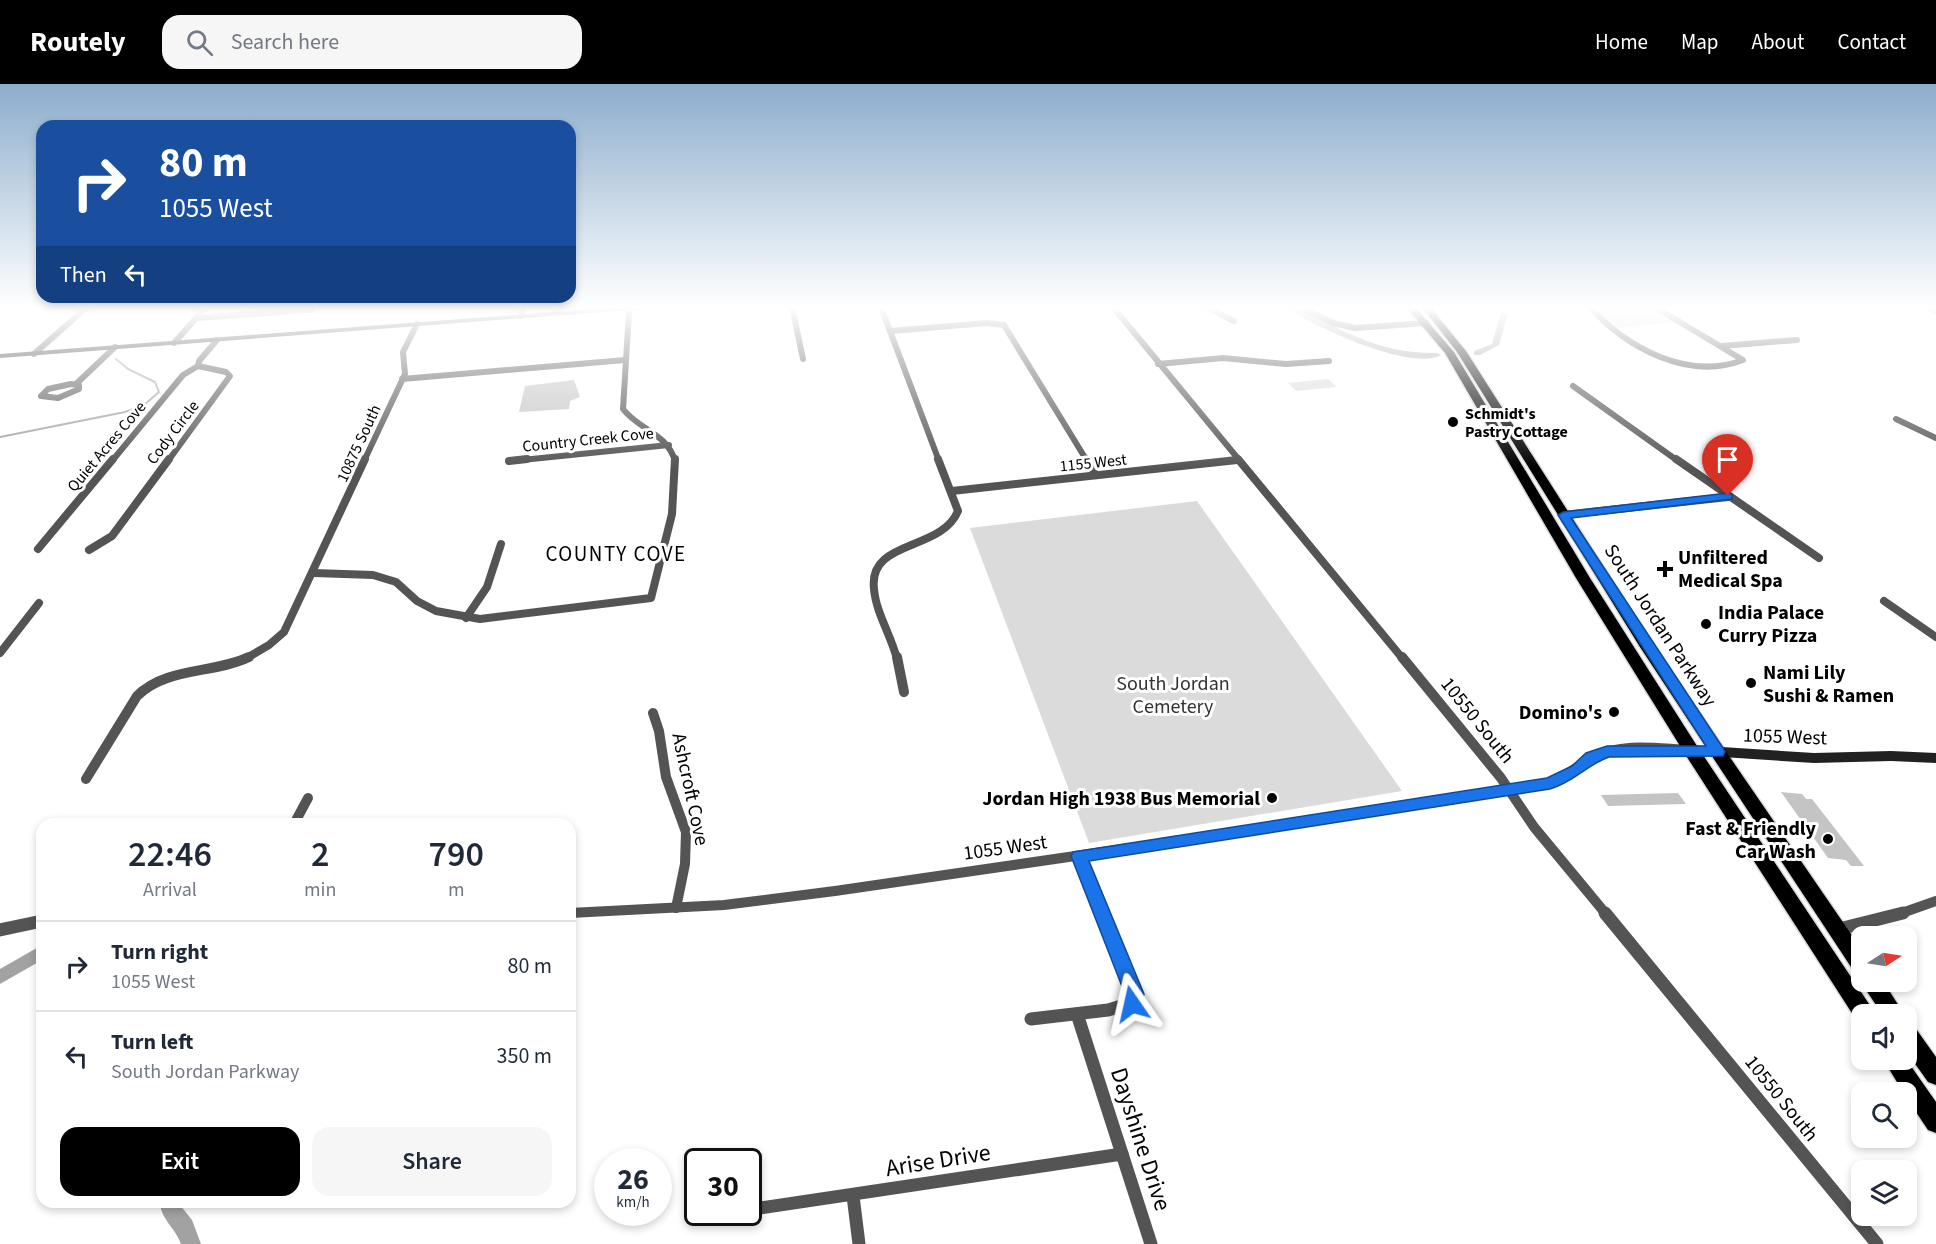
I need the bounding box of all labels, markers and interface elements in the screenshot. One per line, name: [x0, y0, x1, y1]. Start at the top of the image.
search box: [162, 15, 582, 69]
text: Routely: [30, 22, 126, 62]
icon: search: [183, 26, 216, 59]
text: Search here: [231, 26, 339, 58]
text: Home: [1595, 27, 1648, 57]
text: Map: [1681, 27, 1719, 57]
text: About: [1752, 27, 1804, 57]
text: Contact: [1837, 27, 1906, 57]
text: 80 m: [159, 133, 248, 193]
icon: right: [60, 144, 138, 222]
text: 1055 West: [159, 189, 273, 228]
icon: left: [119, 258, 152, 291]
text: Then: [60, 259, 107, 291]
street label: Cody Circle: [141, 396, 204, 469]
street label: Quiet Acres Cove: [62, 397, 151, 497]
street label: 10875 South: [331, 401, 386, 486]
place label: Schmidt's Pastry Cottage: [1465, 403, 1568, 443]
marker: Schmidt's Pastry Cottage: [1446, 415, 1460, 429]
street label: Country Creek Cove: [521, 422, 655, 458]
pin: [1702, 434, 1753, 496]
icon: arrive: [1711, 443, 1744, 476]
street label: 1155 West: [1058, 448, 1128, 477]
district label: COUNTY COVE: [545, 539, 687, 569]
street label: South Jordan Parkway: [1597, 539, 1724, 713]
place label: Unfiltered Medical Spa: [1678, 544, 1783, 595]
marker: Unfiltered Medical Spa: [1656, 560, 1674, 578]
place label: India Palace Curry Pizza: [1718, 599, 1824, 650]
marker: India Palace Curry Pizza: [1699, 617, 1713, 631]
place label: Nami Lily Sushi & Ramen: [1763, 659, 1894, 710]
park label: South Jordan Cemetery: [1116, 670, 1230, 721]
street label: 10550 South: [1434, 672, 1521, 770]
marker: Nami Lily Sushi & Ramen: [1744, 676, 1758, 690]
place label: Domino's: [1519, 699, 1602, 727]
marker: Domino's: [1607, 705, 1621, 719]
street label: 1055 West: [1742, 722, 1828, 752]
street label: Ashcroft Cove: [664, 730, 716, 848]
place label: Jordan High 1938 Bus Memorial: [982, 785, 1260, 813]
marker: Jordan High 1938 Bus Memorial: [1265, 791, 1279, 805]
place label: Fast & Friendly Car Wash: [1685, 815, 1817, 866]
street label: 1055 West: [962, 828, 1049, 868]
text: 22:46: [128, 829, 212, 880]
text: 2: [311, 829, 329, 880]
text: 790: [428, 829, 484, 880]
marker: Fast & Friendly Car Wash: [1821, 832, 1835, 846]
text: Arrival: [143, 876, 197, 904]
text: min: [304, 876, 336, 904]
text: m: [448, 876, 464, 904]
north arrow: [1851, 926, 1917, 992]
map controls: [1851, 926, 1917, 1226]
text: Turn right: [111, 936, 208, 968]
icon: right: [60, 950, 93, 983]
text: 80 m: [507, 950, 552, 982]
text: 1055 West: [111, 968, 195, 996]
position arrow: [1100, 972, 1164, 1036]
button: sound: [1851, 1004, 1917, 1070]
text: Turn left: [111, 1026, 193, 1058]
icon: left: [60, 1040, 93, 1073]
text: 350 m: [497, 1040, 552, 1072]
street label: 10550 South: [1738, 1050, 1825, 1148]
text: South Jordan Parkway: [111, 1058, 299, 1086]
street label: Dayshine Drive: [1101, 1063, 1180, 1215]
button: search: [1851, 1082, 1917, 1148]
button: Exit: [60, 1127, 300, 1196]
button: Share: [312, 1127, 552, 1196]
street label: Arise Drive: [883, 1135, 993, 1186]
speed limit sign: 30: [684, 1148, 762, 1226]
text: 26: [617, 1158, 649, 1201]
button: layers: [1851, 1160, 1917, 1226]
text: km/h: [616, 1192, 650, 1213]

